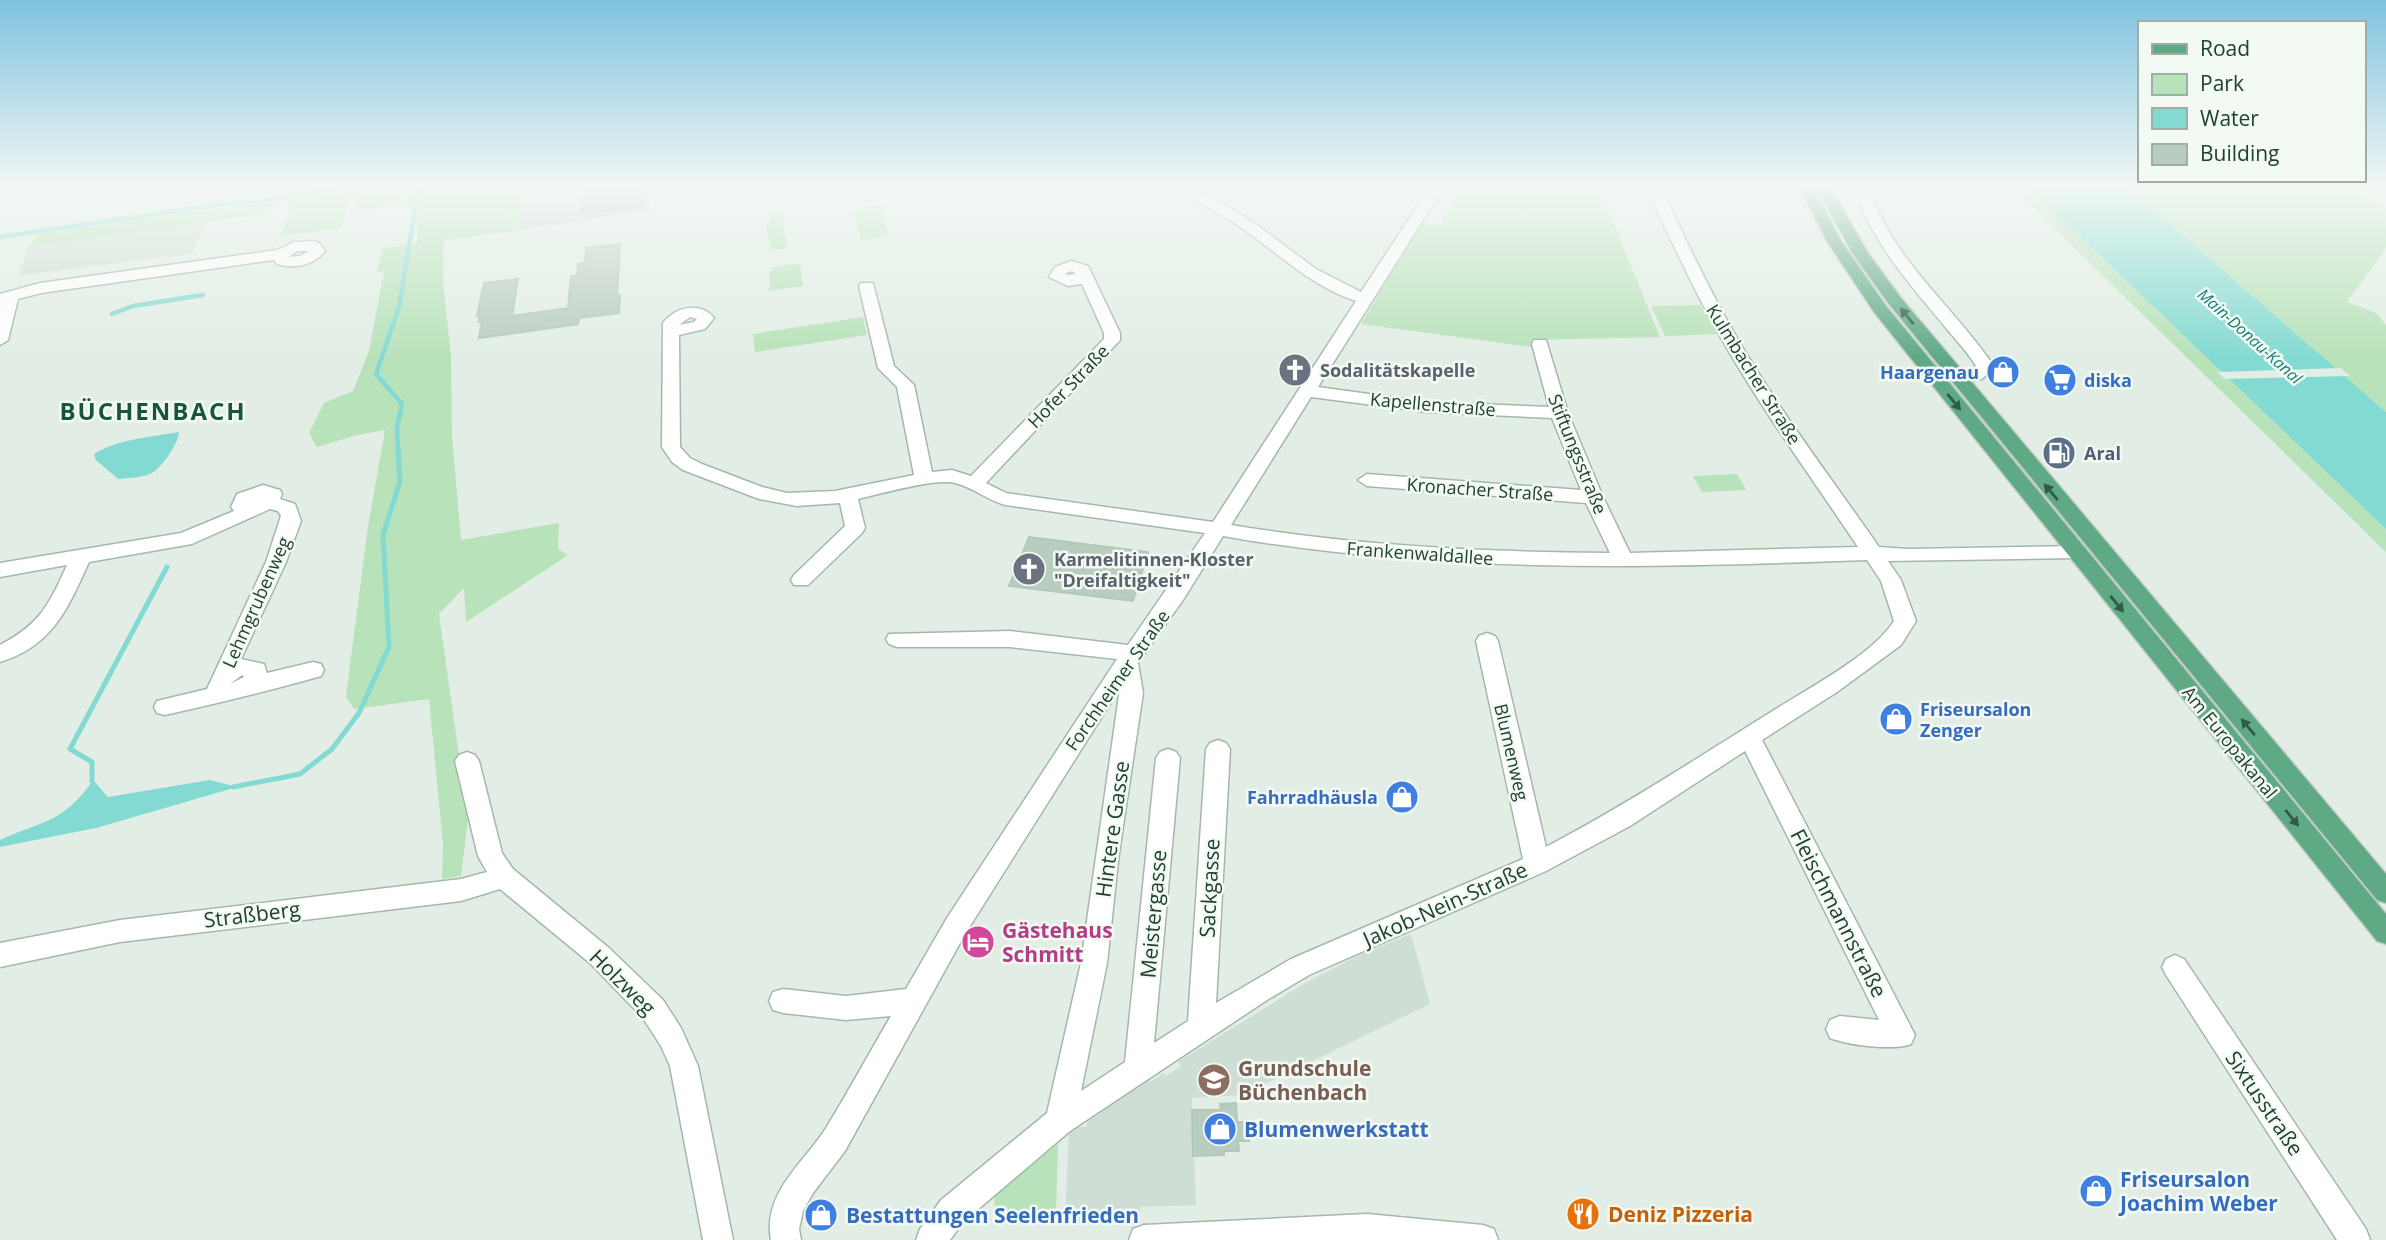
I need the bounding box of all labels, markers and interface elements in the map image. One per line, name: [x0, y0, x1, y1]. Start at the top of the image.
legend: [2138, 21, 2365, 182]
text: Road: [2200, 34, 2250, 62]
text: Park: [2200, 69, 2244, 97]
text: Water: [2200, 104, 2259, 132]
text: Building: [2200, 139, 2279, 167]
water label: Main-Donau-Kanal: [2193, 283, 2308, 389]
street label: Kulmbacher Straße: [1701, 299, 1807, 449]
one-way arrow: [1899, 307, 1914, 325]
street label: Hofer Straße: [1022, 339, 1114, 433]
church icon: Sodalitätskapelle: [1276, 351, 1314, 389]
shop icon: Haargenau: [1984, 353, 2022, 391]
place label: Sodalitätskapelle: [1320, 358, 1475, 382]
place label: Haargenau: [1880, 360, 1979, 384]
supermarket icon: diska: [2041, 361, 2079, 399]
place label: diska: [2084, 368, 2132, 392]
street label: Kapellenstraße: [1369, 387, 1497, 421]
street label: Stiftungsstraße: [1543, 390, 1613, 518]
one-way arrow: [1947, 392, 1962, 410]
district label: BÜCHENBACH: [59, 394, 247, 427]
fuel station icon: Aral: [2040, 434, 2078, 472]
place label: Aral: [2084, 441, 2121, 465]
street label: Kronacher Straße: [1406, 472, 1554, 506]
one-way arrow: [2044, 483, 2059, 500]
street label: Lehmgrubenweg: [216, 532, 296, 671]
street label: Frankenwaldallee: [1346, 536, 1494, 570]
place label: Karmelitinnen-Kloster "Dreifaltigkeit": [1054, 547, 1254, 592]
church icon: Karmelitinnen-Kloster "Dreifaltigkeit": [1010, 550, 1048, 588]
one-way arrow: [2109, 595, 2124, 612]
street label: Forchheimer Straße: [1059, 605, 1175, 755]
street label: Am Europakanal: [2177, 681, 2283, 803]
place label: Friseursalon Zenger: [1920, 697, 2031, 742]
shop icon: Friseursalon Zenger: [1877, 700, 1915, 738]
street label: Blumenweg: [1489, 701, 1535, 803]
one-way arrow: [2241, 718, 2256, 735]
street label: Hintere Gasse: [1089, 759, 1135, 899]
shop icon: Fahrradhäusla: [1383, 778, 1421, 816]
place label: Fahrradhäusla: [1247, 785, 1378, 809]
one-way arrow: [2284, 809, 2299, 826]
street label: Fleischmannstraße: [1784, 824, 1894, 1002]
street label: Sackgasse: [1192, 838, 1226, 938]
street label: Meistergasse: [1133, 849, 1173, 979]
street label: Jakob-Nein-Straße: [1357, 855, 1532, 954]
street label: Straßberg: [202, 894, 302, 934]
place label: Gästehaus Schmitt: [1002, 916, 1113, 968]
hotel icon: Gästehaus Schmitt: [959, 923, 997, 961]
street label: Holzweg: [584, 943, 662, 1021]
street label: Sixtusstraße: [2220, 1045, 2310, 1161]
place label: Grundschule Büchenbach: [1238, 1054, 1371, 1106]
school or university icon: Grundschule Büchenbach: [1195, 1061, 1233, 1099]
shop icon: Blumenwerkstatt: [1201, 1110, 1239, 1148]
place label: Blumenwerkstatt: [1244, 1115, 1429, 1143]
place label: Friseursalon Joachim Weber: [2118, 1165, 2278, 1217]
shop icon: Friseursalon Joachim Weber: [2077, 1172, 2115, 1210]
restaurant icon: Deniz Pizzeria: [1564, 1195, 1602, 1233]
shop icon: Bestattungen Seelenfrieden: [802, 1196, 840, 1234]
place label: Deniz Pizzeria: [1608, 1200, 1753, 1228]
place label: Bestattungen Seelenfrieden: [846, 1201, 1139, 1229]

